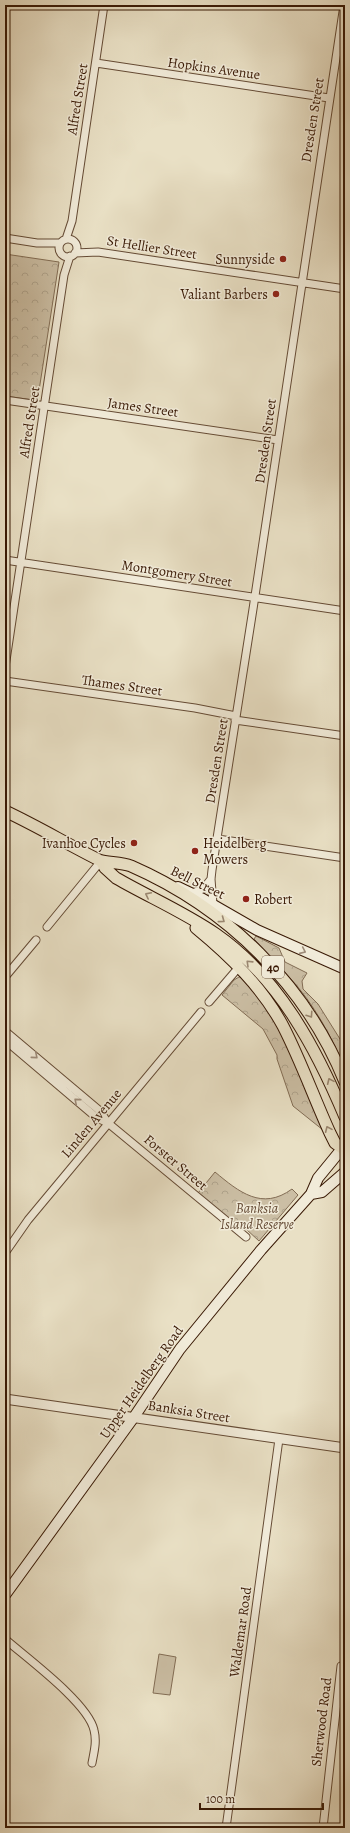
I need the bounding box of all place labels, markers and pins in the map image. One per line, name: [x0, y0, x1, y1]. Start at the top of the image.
place label: Sunnyside: [215, 250, 275, 269]
marker: Sunnyside: [278, 254, 288, 264]
place label: Valiant Barbers: [179, 285, 268, 304]
marker: Valiant Barbers: [271, 289, 281, 299]
place label: Ivanhoe Cycles: [42, 834, 126, 853]
place label: Heidelberg Mowers: [203, 834, 266, 869]
marker: Ivanhoe Cycles: [129, 838, 139, 848]
marker: Heidelberg Mowers: [190, 846, 200, 856]
place label: Robert: [254, 890, 293, 909]
marker: Robert: [241, 894, 251, 904]

